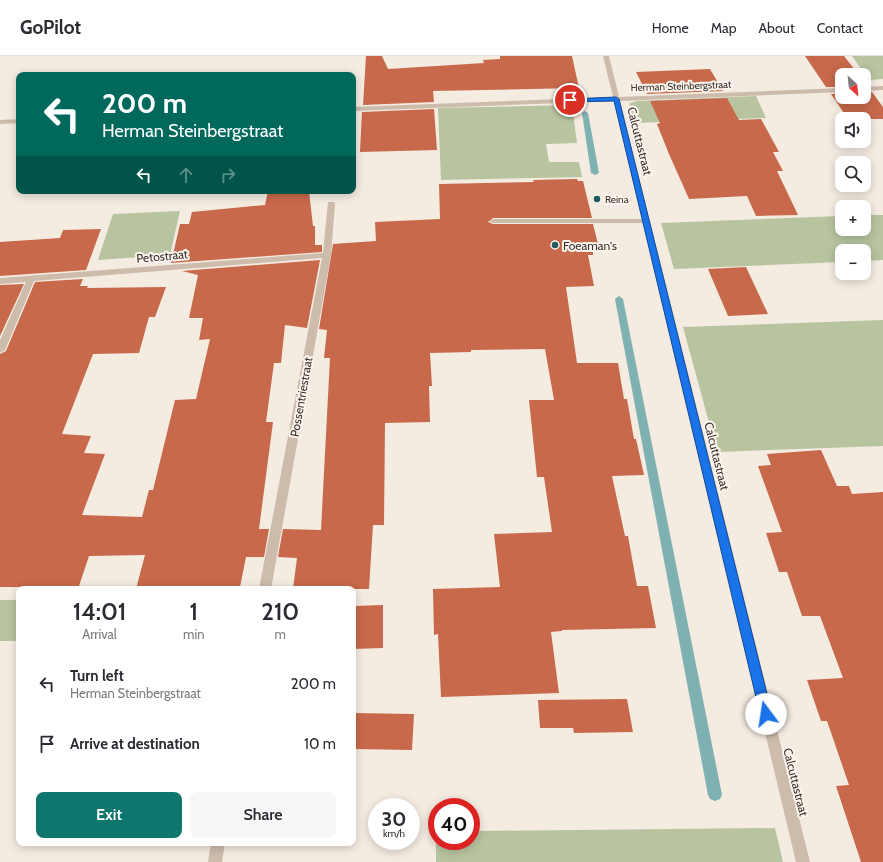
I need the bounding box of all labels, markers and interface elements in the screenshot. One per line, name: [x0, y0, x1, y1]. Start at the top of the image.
text: GoPilot: [20, 16, 81, 39]
text: Home: [652, 19, 689, 37]
text: Map: [711, 19, 736, 37]
text: About: [758, 19, 795, 37]
text: Contact: [817, 19, 863, 37]
north arrow: [835, 68, 871, 104]
map controls: [835, 68, 871, 280]
street label: Herman Steinbergstraat: [630, 78, 732, 94]
pin: [553, 83, 587, 117]
text: 200 m: [102, 86, 187, 120]
icon: left: [36, 88, 88, 140]
icon: arrive: [559, 89, 581, 111]
street label: Calcuttastraat: [624, 105, 656, 177]
button: sound: [835, 112, 871, 148]
text: Herman Steinbergstraat: [102, 120, 283, 142]
button: search: [835, 156, 871, 192]
icon: left: [133, 164, 155, 186]
icon: ahead: [175, 164, 197, 186]
icon: right: [217, 164, 239, 186]
place label: Reina: [605, 193, 629, 206]
marker: Reina: [592, 194, 602, 204]
button: +: [835, 200, 871, 236]
place label: Foeaman's: [563, 238, 617, 253]
marker: Foeaman's: [550, 240, 560, 250]
button: −: [835, 244, 871, 280]
street label: Petostraat: [136, 246, 188, 266]
street label: Possentriestraat: [287, 356, 315, 438]
street label: Calcuttastraat: [701, 420, 733, 492]
text: 14:01: [73, 597, 126, 626]
text: 1: [190, 597, 198, 626]
text: 210: [261, 597, 299, 626]
text: Arrival: [82, 626, 117, 642]
text: min: [183, 626, 205, 642]
text: m: [275, 626, 286, 642]
text: Turn left: [70, 667, 124, 685]
icon: left: [36, 673, 58, 695]
text: 200 m: [291, 675, 336, 693]
text: Herman Steinbergstraat: [70, 685, 201, 701]
position arrow: [745, 693, 787, 735]
icon: arrive: [36, 733, 58, 755]
text: Arrive at destination: [70, 735, 200, 753]
text: 10 m: [304, 735, 336, 753]
street label: Calcuttastraat: [780, 746, 812, 818]
button: Exit: [36, 792, 182, 838]
button: Share: [190, 792, 336, 838]
speed limit sign: 40: [428, 798, 480, 850]
text: 30: [382, 807, 406, 831]
text: km/h: [383, 827, 405, 840]

